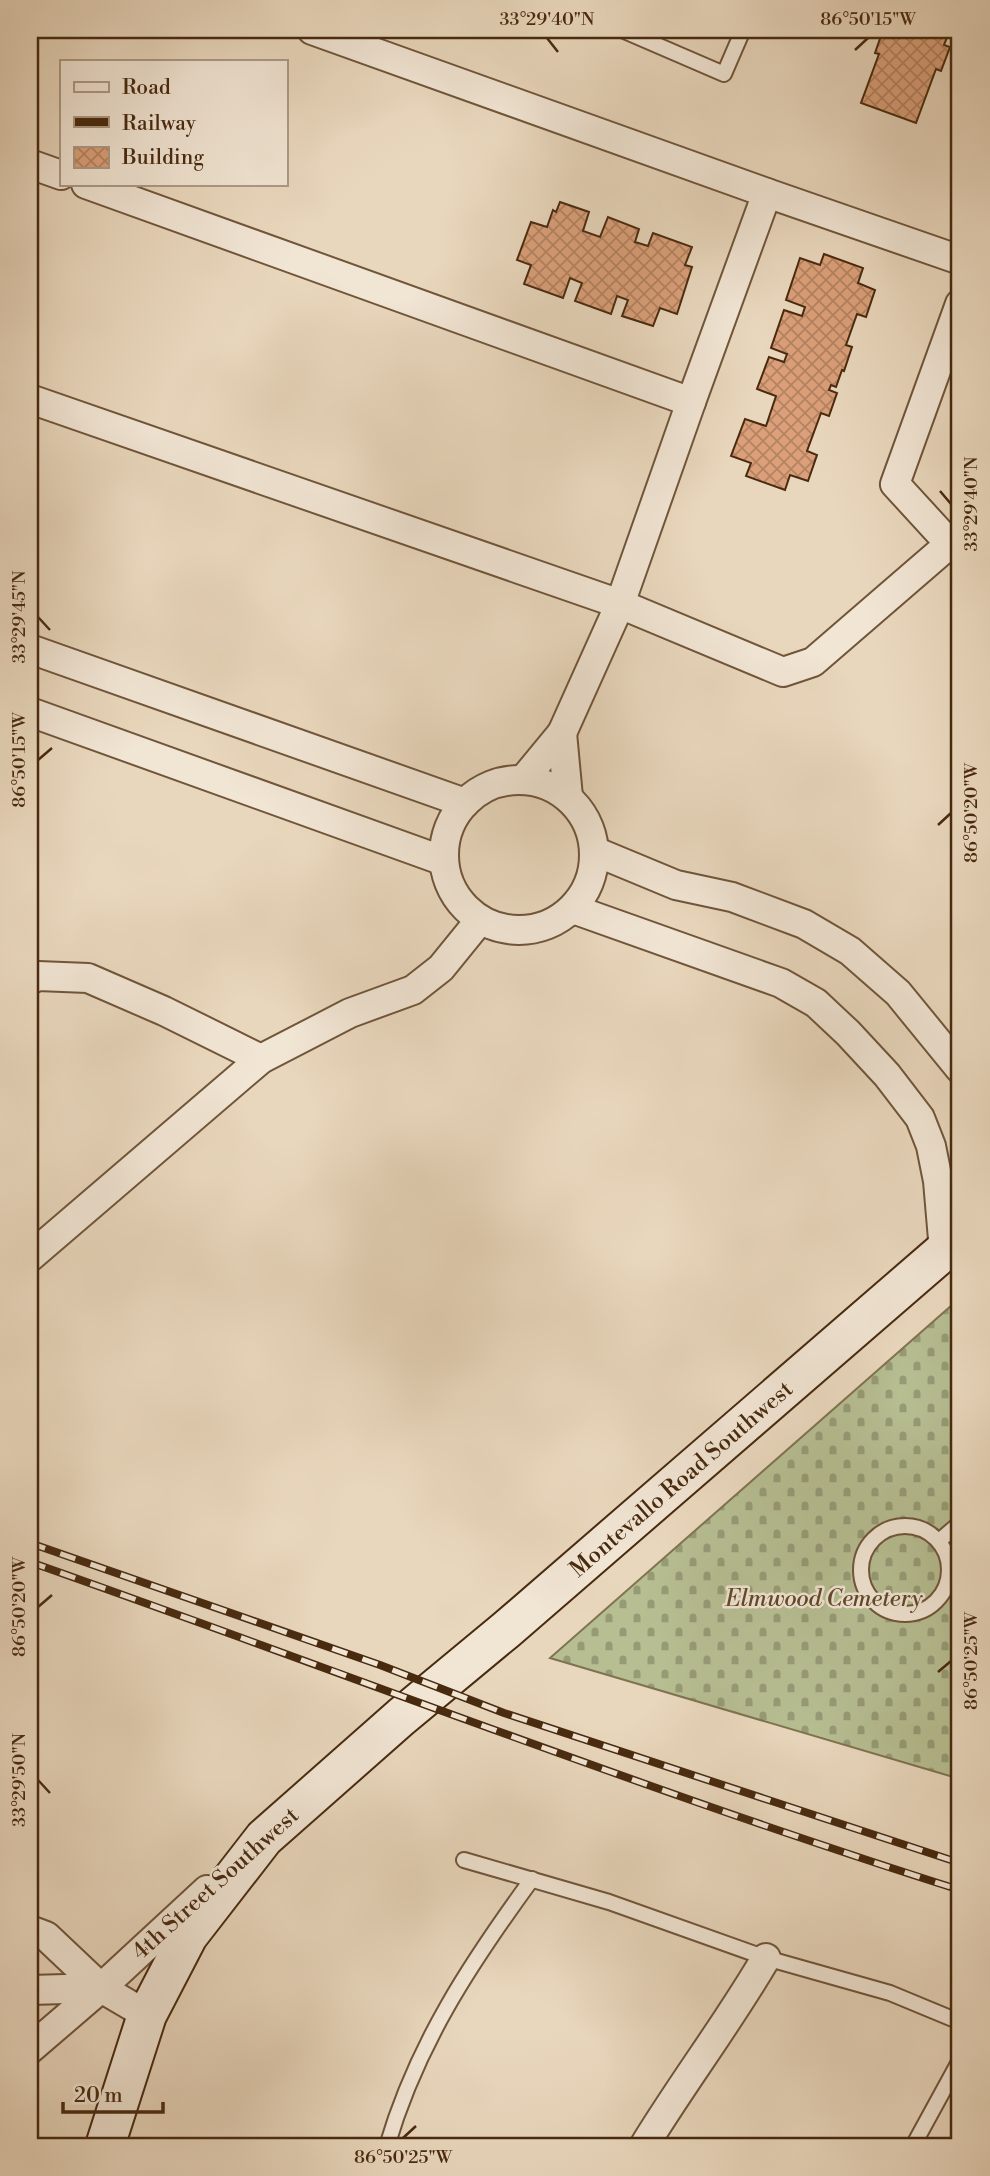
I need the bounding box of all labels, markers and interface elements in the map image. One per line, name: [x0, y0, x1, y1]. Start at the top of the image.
text: 33°29'40"N: [500, 8, 595, 31]
text: 86°50'15"W: [820, 8, 916, 31]
legend: [60, 60, 287, 186]
text: Road: [122, 75, 171, 101]
text: Railway: [122, 111, 197, 137]
text: Building: [121, 145, 204, 171]
text: 33°29'40"N: [960, 456, 983, 551]
text: 33°29'45"N: [8, 570, 31, 663]
text: 86°50'15"W: [8, 712, 31, 808]
text: 86°50'20"W: [960, 762, 983, 863]
street label: Montevallo Road Southwest: [564, 1375, 799, 1584]
text: 86°50'20"W: [8, 1556, 31, 1657]
park label: Elmwood Cemetery: [724, 1585, 923, 1613]
text: 86°50'25"W: [960, 1611, 983, 1710]
text: 33°29'50"N: [8, 1732, 31, 1827]
street label: 4th Street Southwest: [127, 1801, 305, 1966]
scale bar: [63, 2071, 163, 2115]
text: 20 m: [74, 2083, 123, 2109]
text: 86°50'25"W: [354, 2146, 453, 2169]

